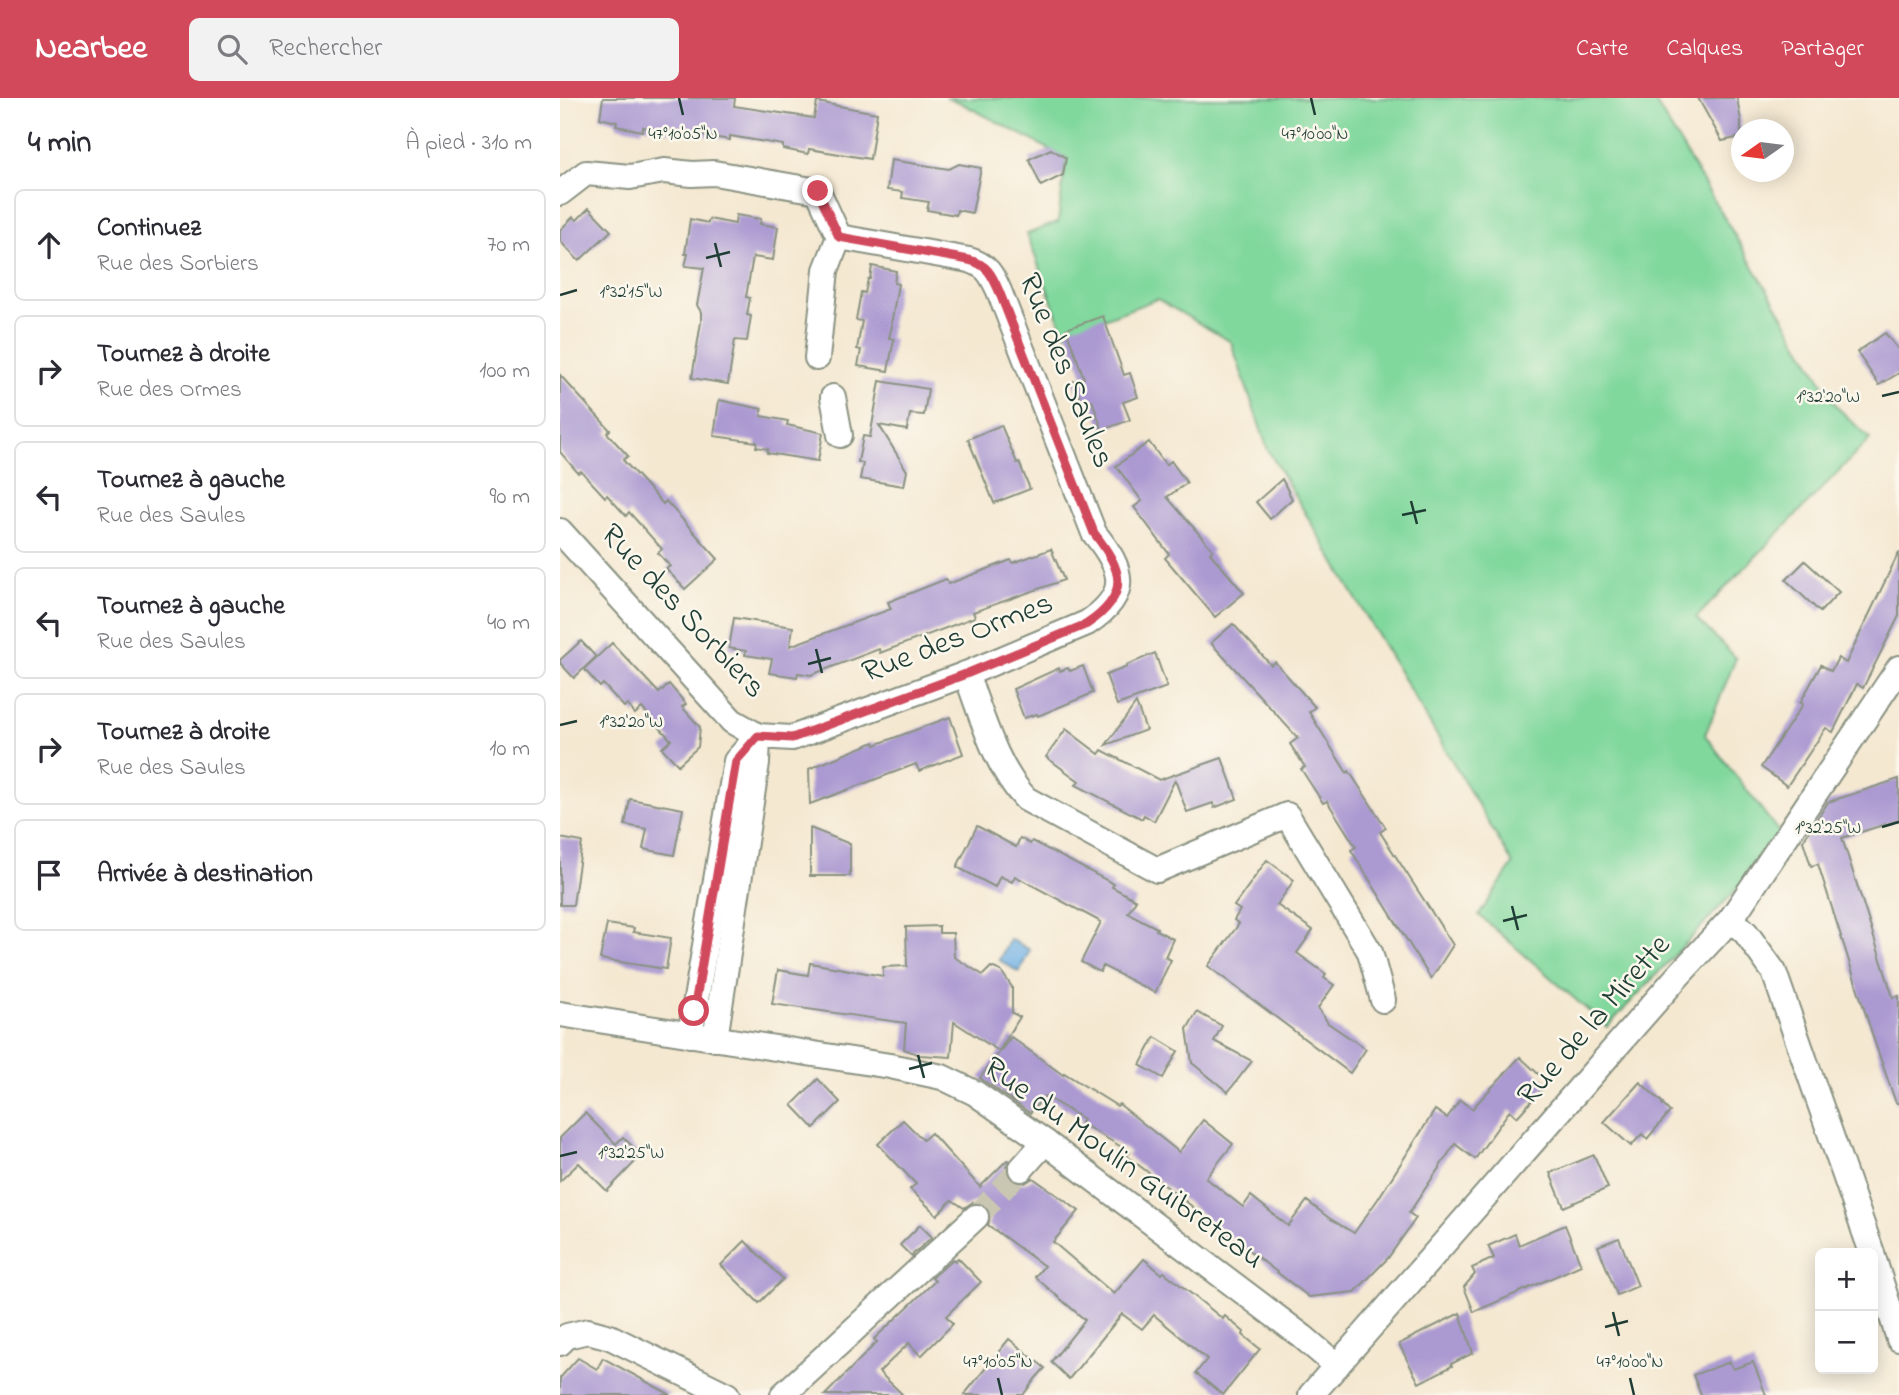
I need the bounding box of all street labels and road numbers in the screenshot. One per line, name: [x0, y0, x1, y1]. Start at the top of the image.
street label: Rue des Saules: [1004, 266, 1126, 476]
street label: Rue des Sorbiers: [588, 514, 776, 710]
street label: Rue des Ormes: [856, 581, 1060, 697]
street label: Rue de la Mirette: [1507, 924, 1684, 1117]
street label: Rue du Moulin Guibreteau: [973, 1046, 1273, 1282]

